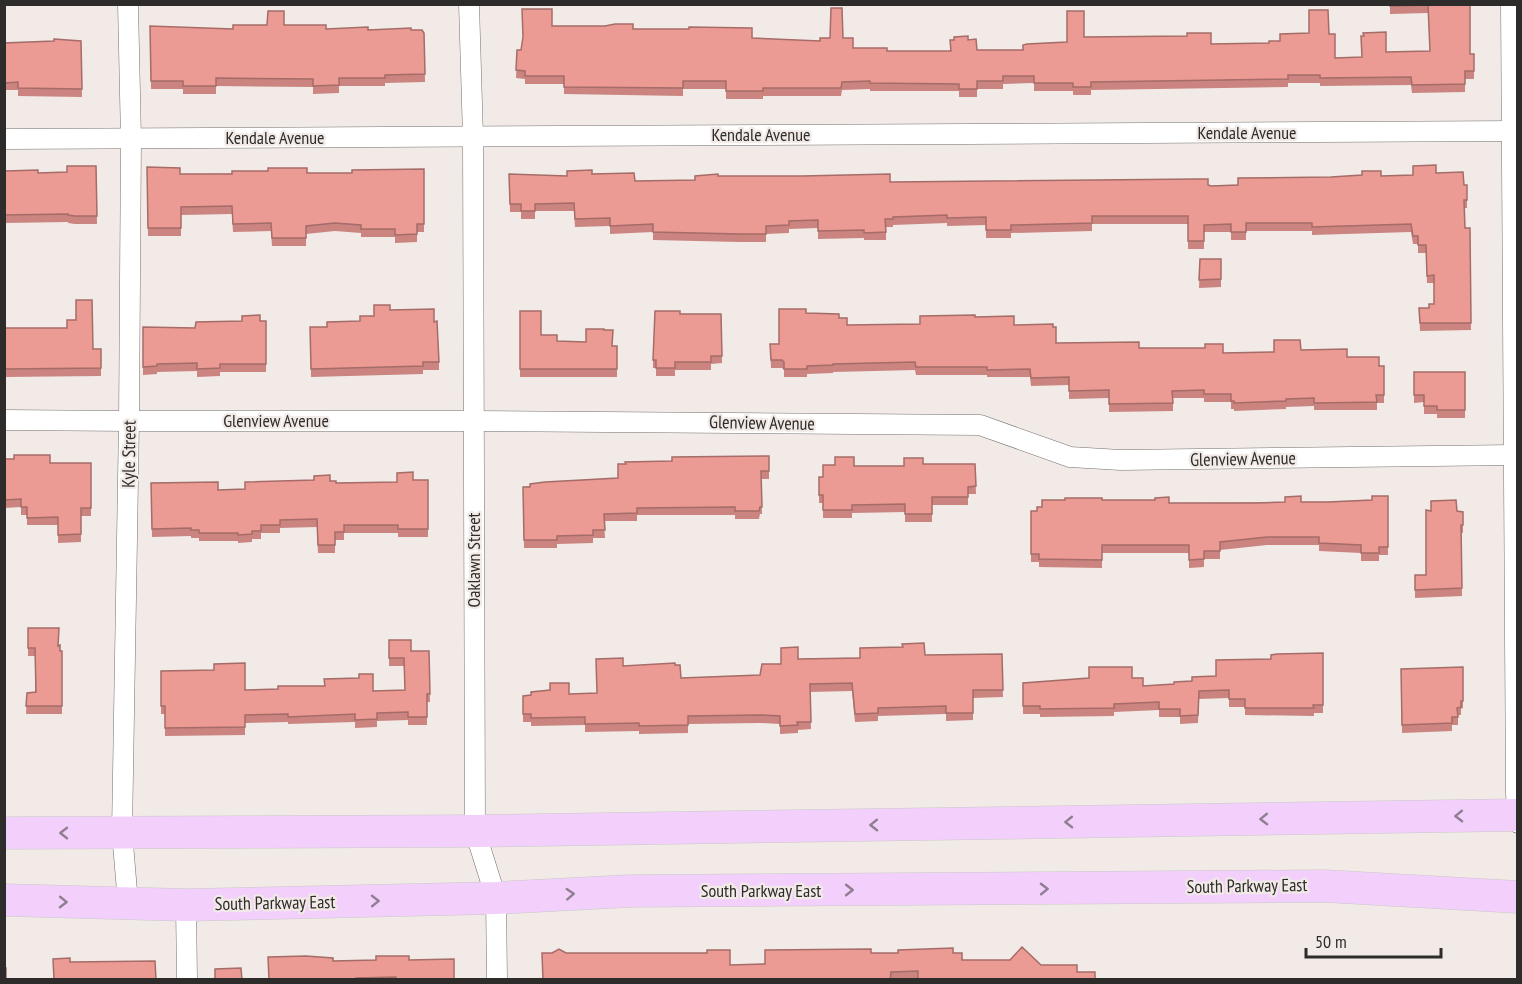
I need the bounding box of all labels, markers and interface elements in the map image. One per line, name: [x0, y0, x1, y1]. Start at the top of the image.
street label: Kendale Avenue: [1198, 121, 1296, 144]
street label: Kendale Avenue: [712, 123, 810, 146]
street label: Kendale Avenue: [226, 126, 324, 149]
street label: Glenview Avenue: [223, 409, 329, 432]
street label: Glenview Avenue: [709, 410, 815, 435]
street label: Kyle Street: [116, 420, 141, 488]
street label: Glenview Avenue: [1190, 446, 1296, 471]
street label: Oaklawn Street: [462, 512, 485, 608]
one-way arrow: [1455, 810, 1464, 822]
one-way arrow: [1260, 813, 1269, 825]
one-way arrow: [1065, 816, 1074, 828]
one-way arrow: [870, 819, 879, 831]
one-way arrow: [59, 827, 68, 839]
street label: South Parkway East: [1187, 873, 1308, 898]
street label: South Parkway East: [701, 879, 821, 902]
one-way arrow: [1039, 883, 1048, 895]
one-way arrow: [844, 884, 853, 896]
one-way arrow: [565, 888, 574, 901]
street label: South Parkway East: [215, 890, 336, 915]
one-way arrow: [371, 894, 380, 907]
one-way arrow: [58, 895, 67, 908]
scale bar: [1306, 921, 1441, 959]
text: 50 m: [1315, 930, 1347, 953]

